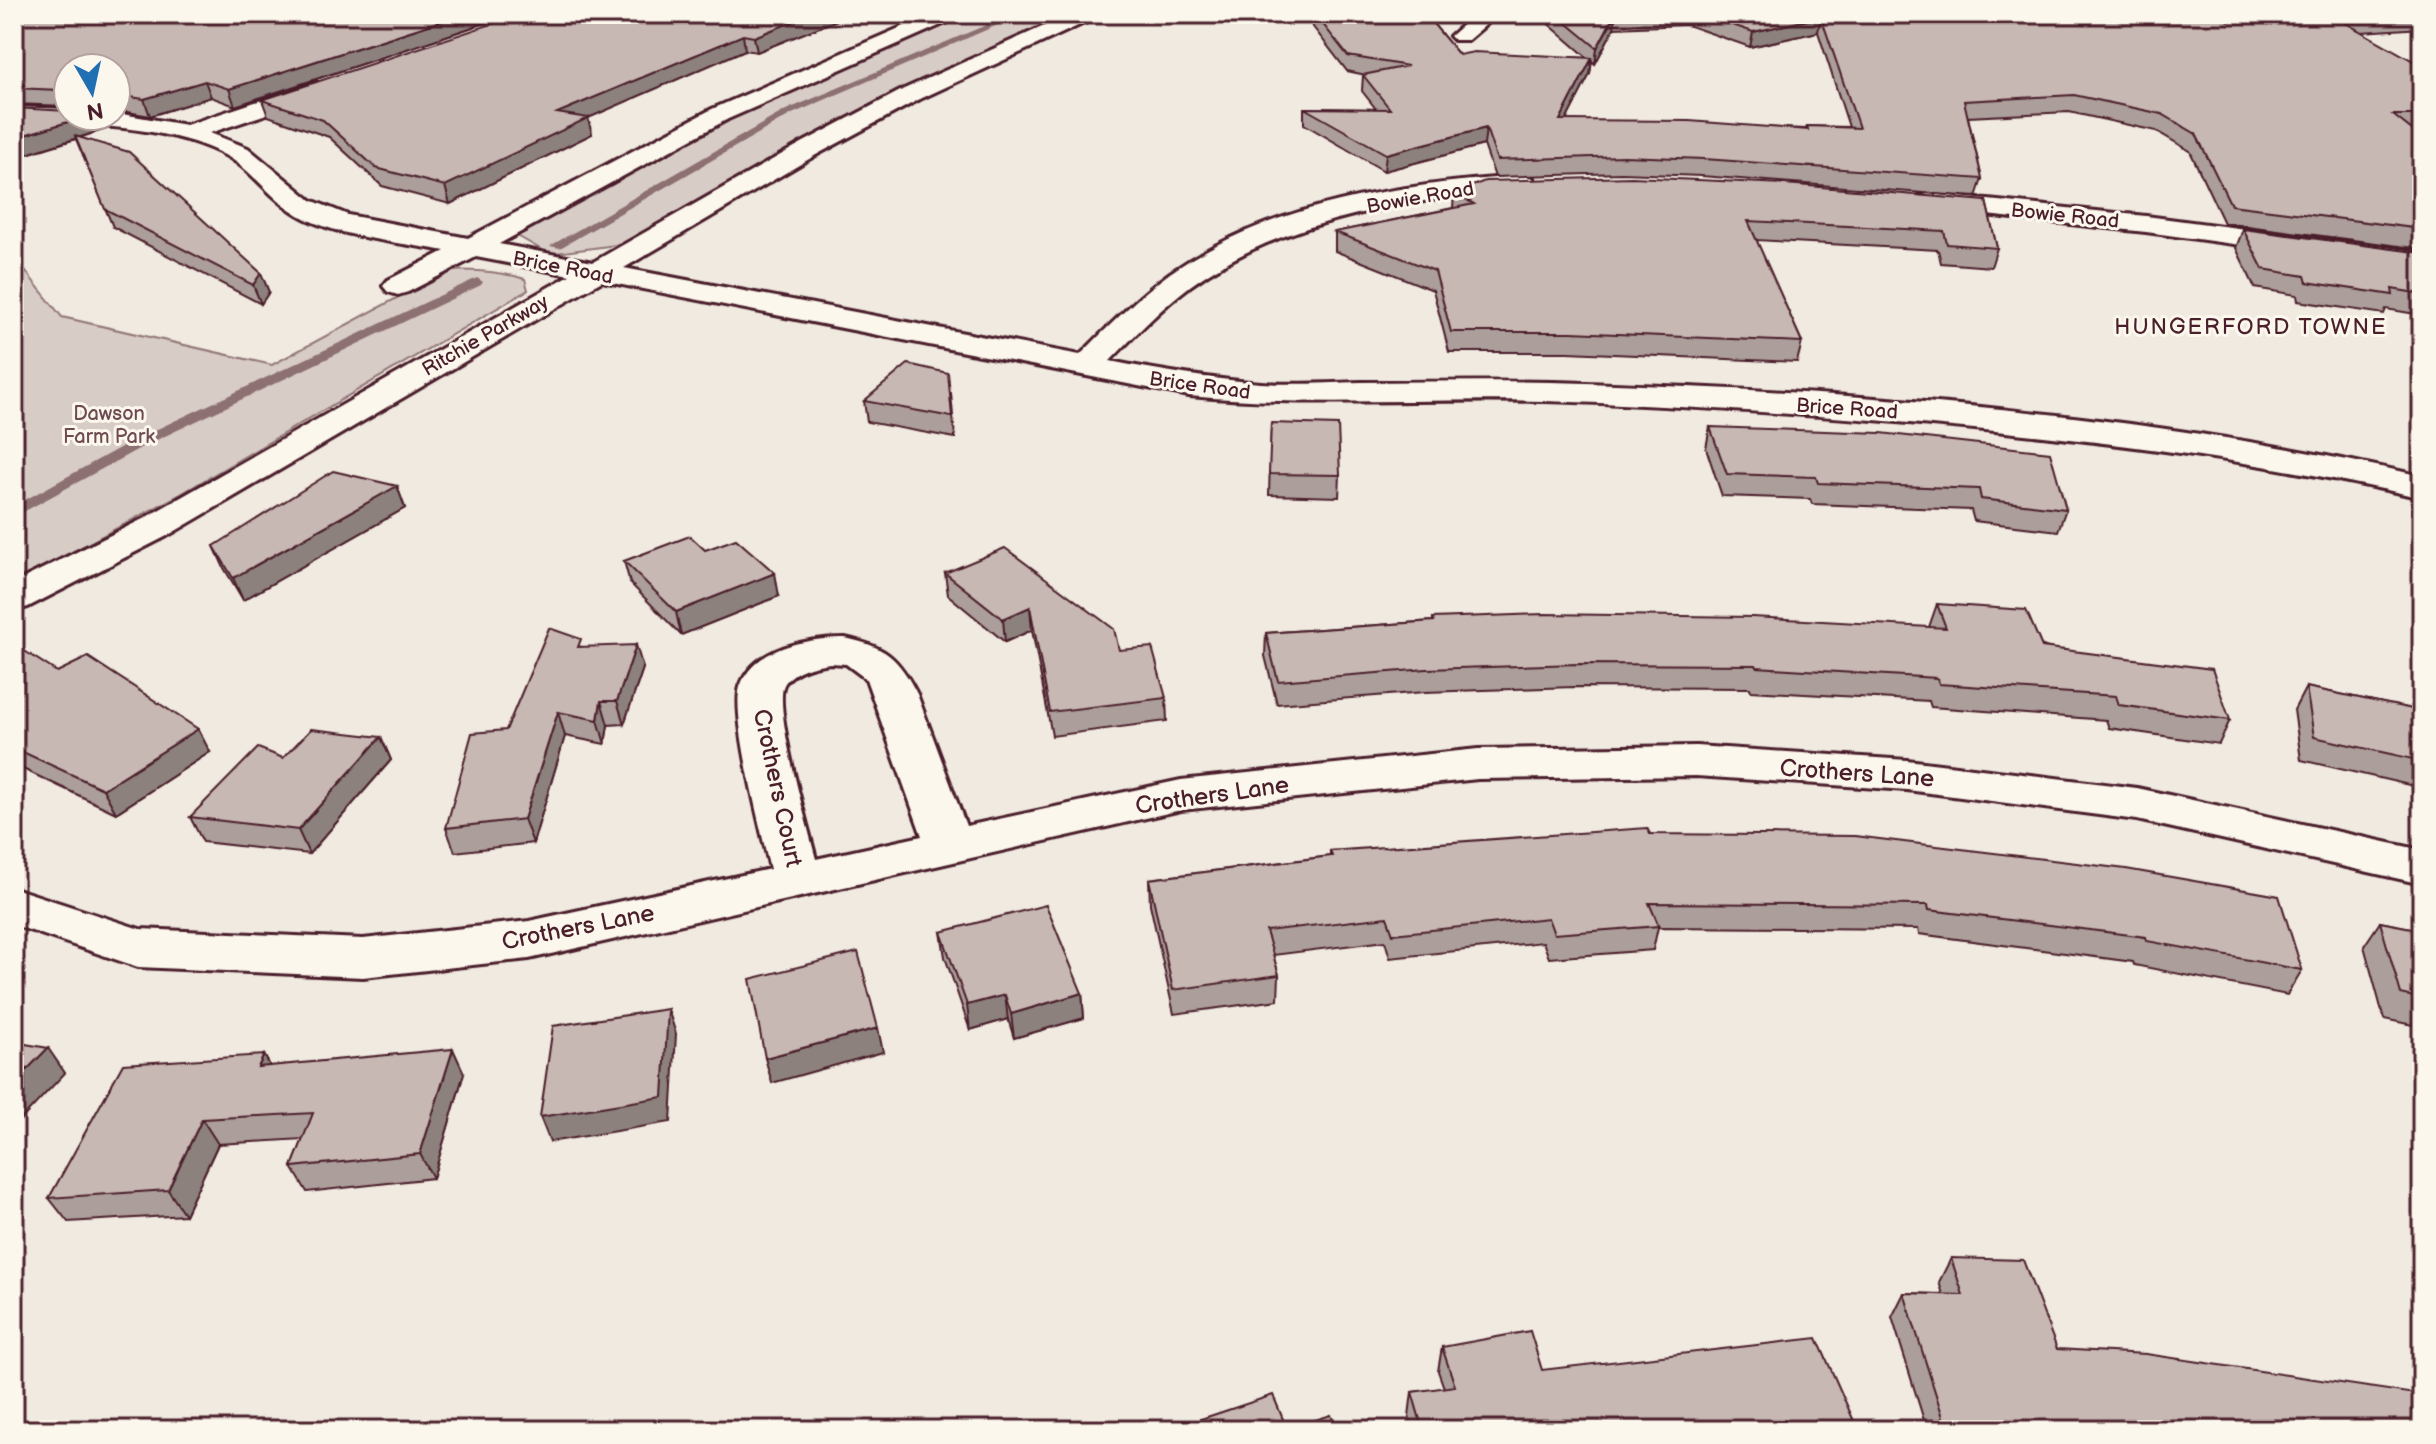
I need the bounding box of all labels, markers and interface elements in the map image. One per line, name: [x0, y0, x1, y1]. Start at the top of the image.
north arrow: [52, 52, 132, 132]
text: N: [85, 96, 105, 125]
street label: Bowie Road: [1365, 177, 1476, 219]
street label: Bowie Road: [2010, 198, 2120, 234]
street label: Brice Road: [511, 246, 615, 289]
street label: Ritchie Parkway: [418, 290, 553, 382]
district label: HUNGERFORD TOWNE: [2114, 314, 2388, 341]
street label: Brice Road: [1148, 367, 1252, 405]
street label: Brice Road: [1795, 393, 1899, 425]
park label: Dawson Farm Park: [63, 402, 155, 449]
street label: Crothers Court: [747, 707, 809, 870]
street label: Crothers Lane: [1779, 754, 1935, 793]
street label: Crothers Lane: [1133, 770, 1291, 821]
street label: Crothers Lane: [499, 898, 657, 957]

